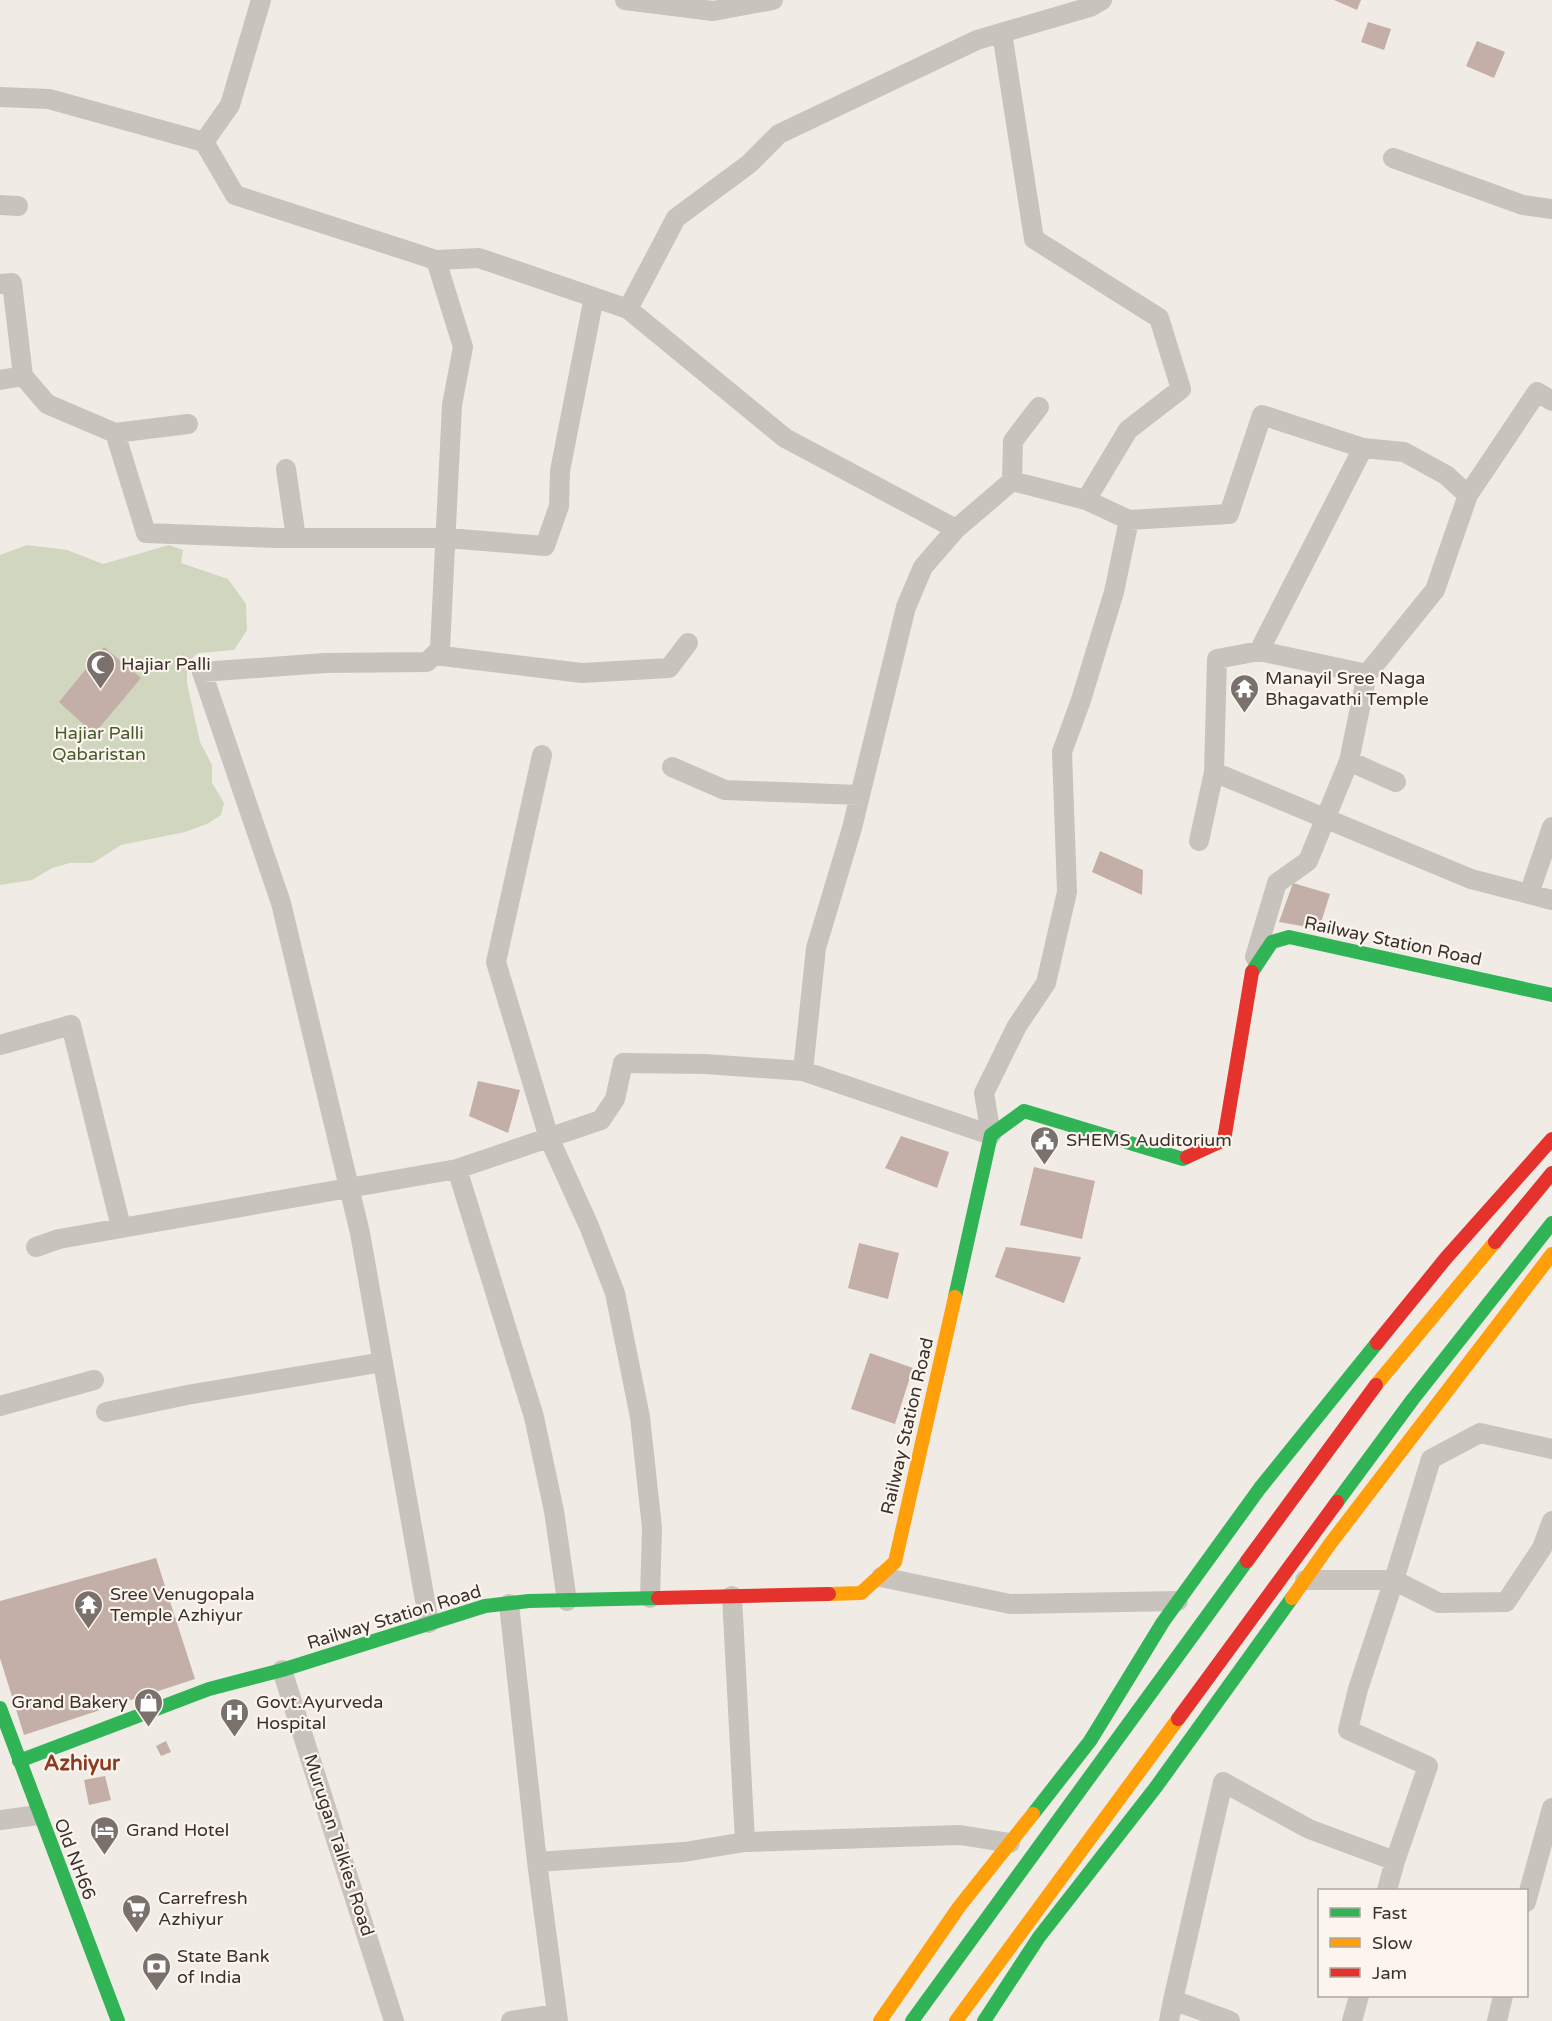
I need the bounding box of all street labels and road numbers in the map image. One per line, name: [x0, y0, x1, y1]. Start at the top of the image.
street label: Railway Station Road: [1302, 911, 1484, 971]
street label: Railway Station Road: [876, 1335, 938, 1517]
street label: Railway Station Road: [304, 1580, 484, 1654]
street label: Murugan Talkies Road: [299, 1751, 379, 1939]
street label: Old NH66: [49, 1815, 101, 1903]

